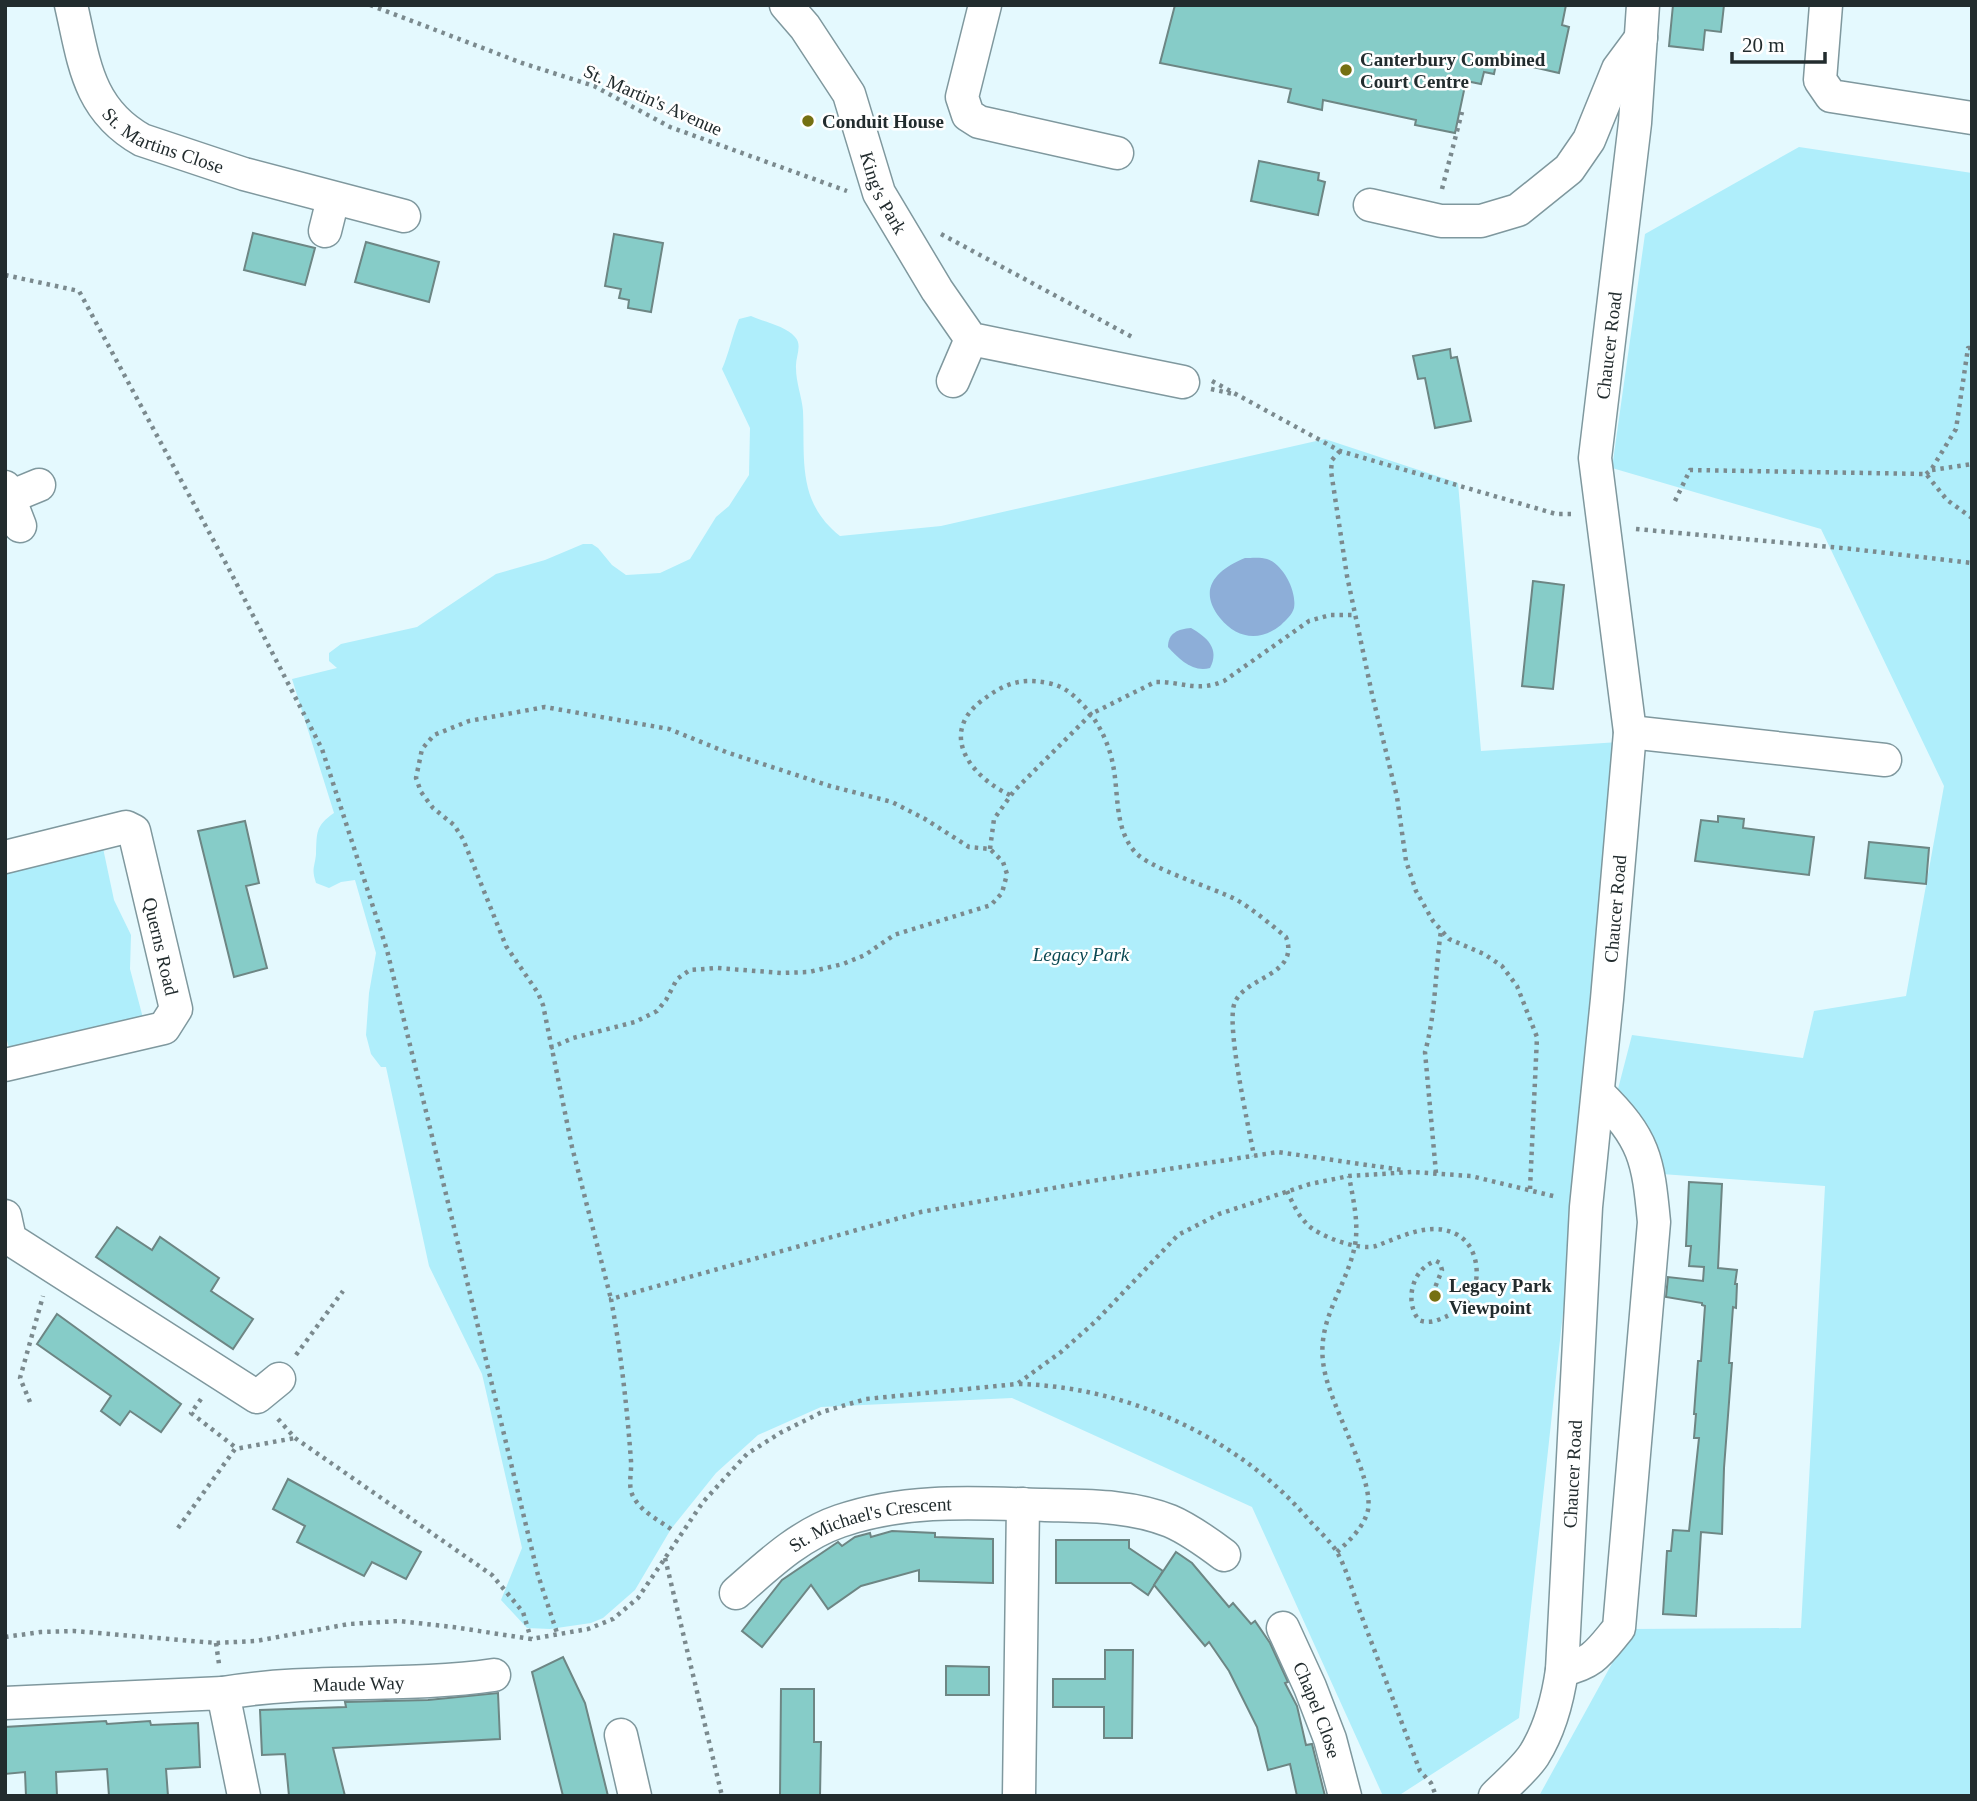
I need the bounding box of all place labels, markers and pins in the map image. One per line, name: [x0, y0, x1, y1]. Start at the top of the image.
place label: Canterbury Combined Court Centre: [1360, 49, 1546, 92]
marker: Canterbury Combined Court Centre: [1338, 62, 1354, 78]
place label: Conduit House: [822, 111, 944, 132]
marker: Conduit House: [800, 113, 816, 129]
place label: Legacy Park Viewpoint: [1449, 1275, 1552, 1318]
marker: Legacy Park Viewpoint: [1427, 1288, 1443, 1304]

